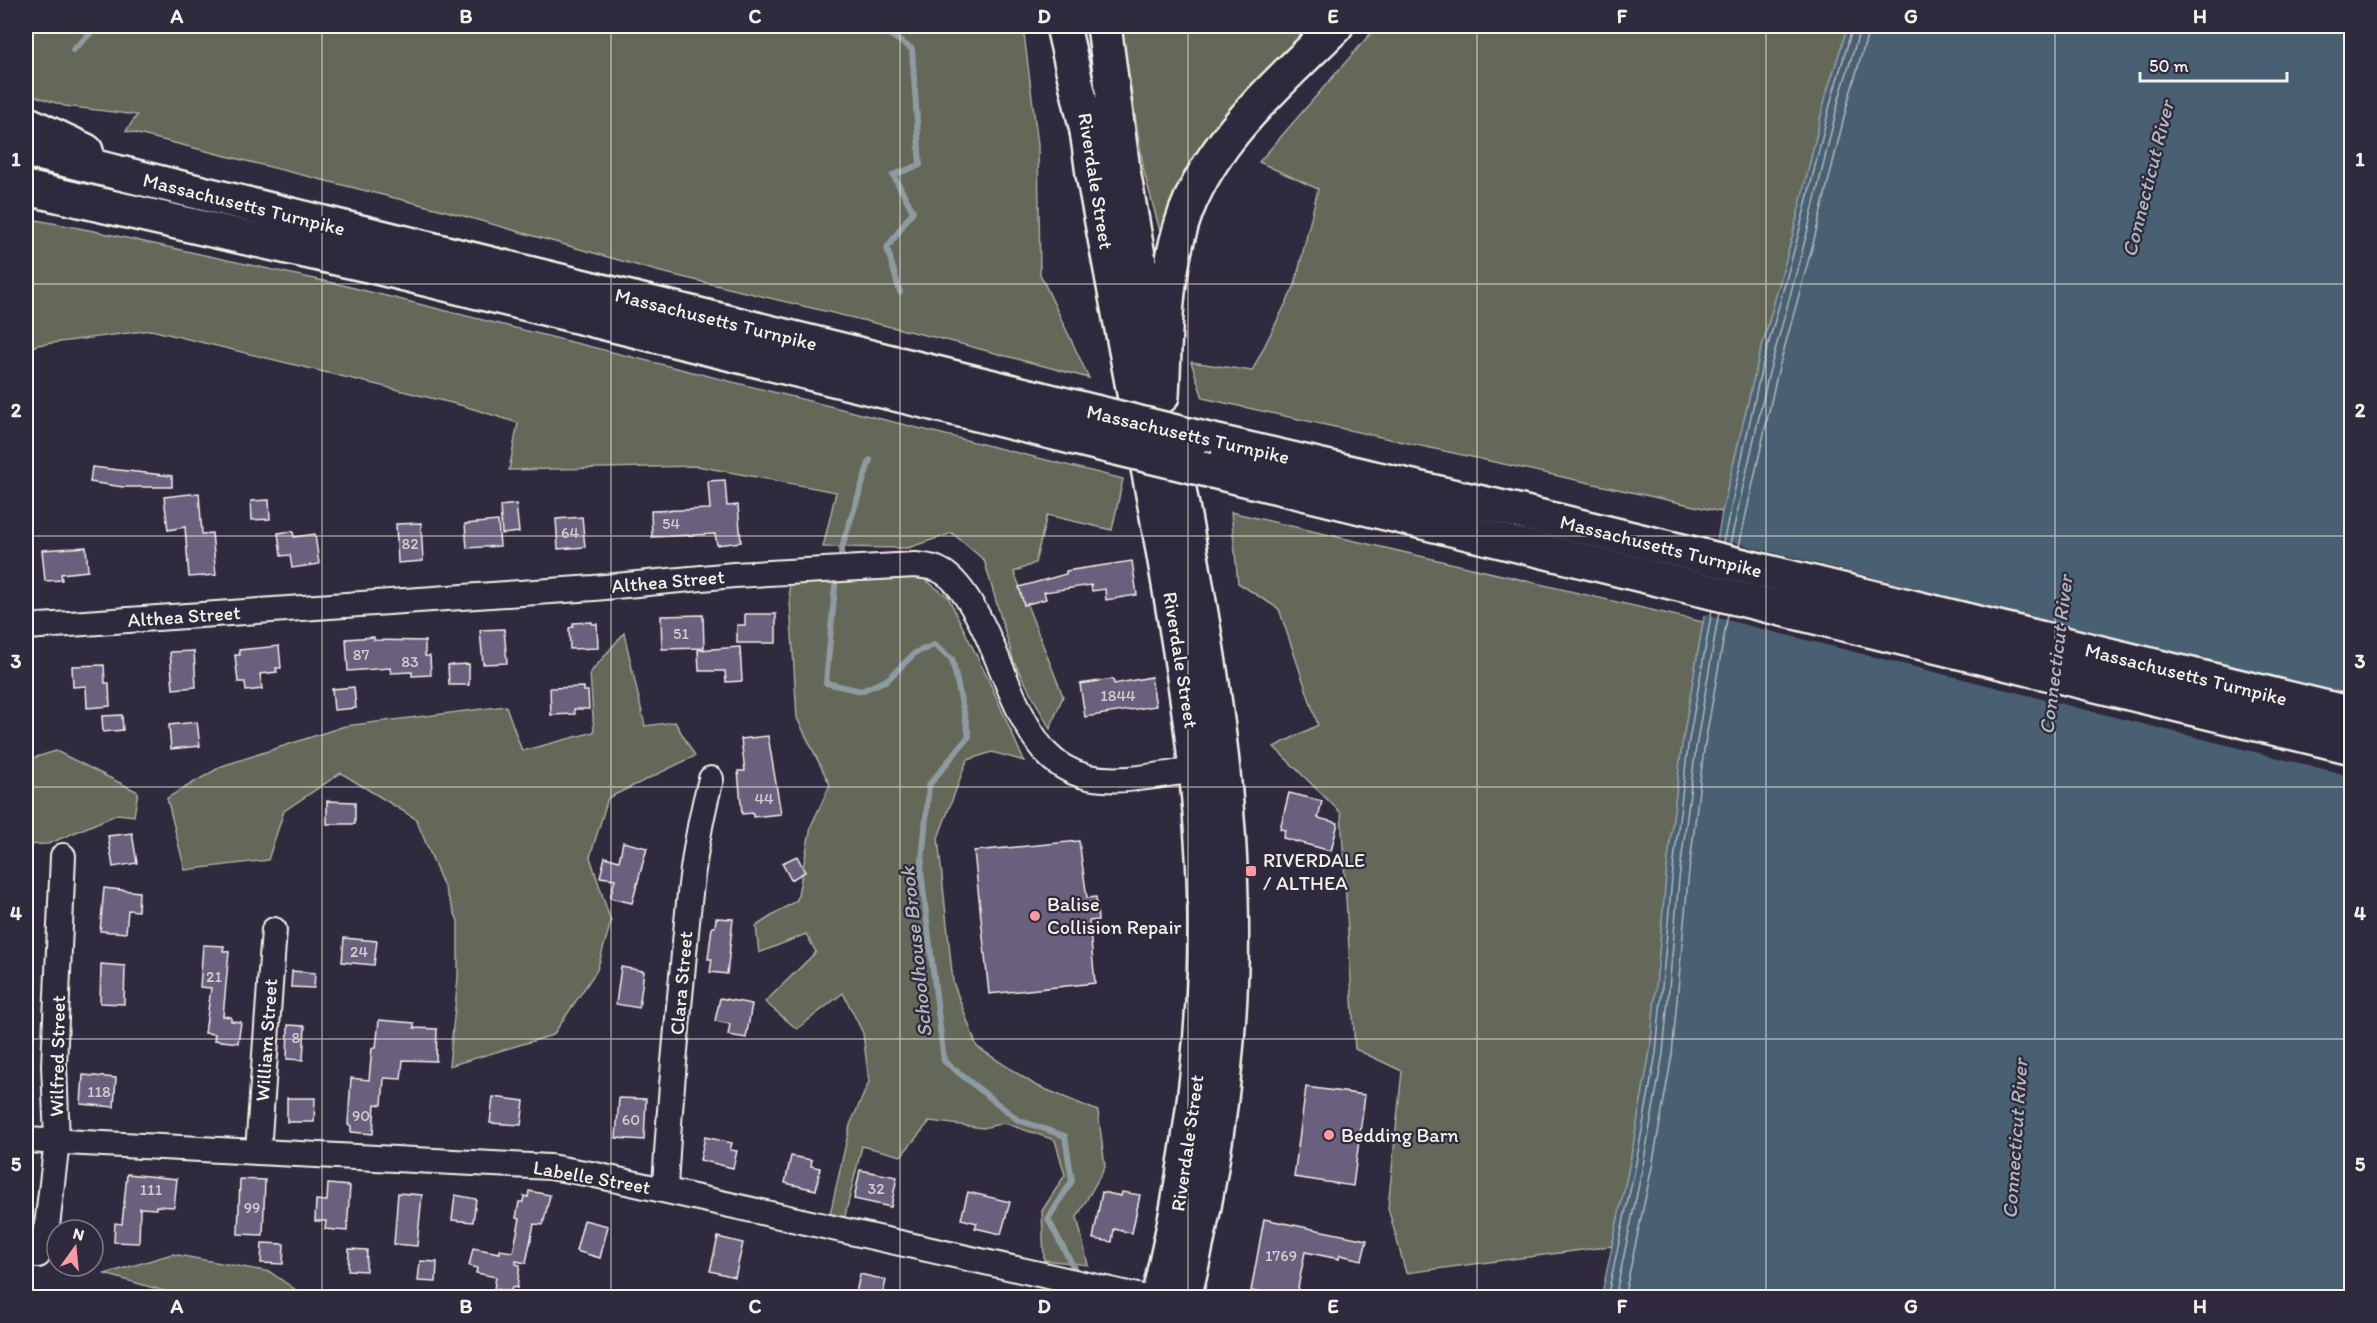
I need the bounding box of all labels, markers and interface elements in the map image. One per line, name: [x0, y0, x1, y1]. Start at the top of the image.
text: A: [170, 4, 184, 28]
text: B: [460, 4, 473, 28]
text: C: [749, 4, 762, 28]
text: D: [1037, 4, 1051, 28]
text: E: [1327, 4, 1339, 28]
text: F: [1617, 4, 1628, 28]
text: G: [1904, 4, 1918, 28]
text: H: [2193, 4, 2207, 28]
scale bar: [2140, 45, 2287, 83]
text: 50 m: [2149, 55, 2189, 77]
water label: Connecticut River: [2116, 96, 2179, 260]
street label: Riverdale Street: [1073, 111, 1119, 251]
text: 1: [11, 147, 21, 171]
text: 1: [2355, 147, 2365, 171]
street label: Massachusetts Turnpike: [141, 167, 347, 241]
street label: Massachusetts Turnpike: [613, 282, 819, 356]
text: 2: [11, 398, 22, 422]
text: 2: [2355, 398, 2366, 422]
street label: Massachusetts Turnpike: [1084, 399, 1292, 469]
street label: Massachusetts Turnpike: [1558, 509, 1764, 583]
house number: 54: [662, 514, 680, 533]
house number: 64: [561, 523, 579, 542]
house number: 82: [401, 534, 419, 553]
street label: Althea Street: [610, 564, 726, 598]
water label: Connecticut River: [2033, 572, 2078, 736]
street label: Riverdale Street: [1158, 590, 1204, 730]
street label: Althea Street: [127, 600, 241, 632]
house number: 51: [673, 624, 689, 643]
street label: Massachusetts Turnpike: [2083, 637, 2289, 711]
house number: 87: [353, 645, 369, 664]
text: 3: [11, 649, 22, 673]
text: 3: [2355, 649, 2366, 673]
house number: 83: [401, 652, 419, 671]
house number: 1844: [1100, 686, 1136, 705]
house number: 44: [754, 789, 774, 808]
place label: RIVERDALE / ALTHEA: [1263, 848, 1365, 895]
water label: Schoolhouse Brook: [894, 864, 937, 1039]
marker: RIVERDALE / ALTHEA: [1244, 864, 1258, 878]
place label: Balise Collision Repair: [1047, 892, 1182, 939]
text: 4: [10, 901, 22, 925]
text: 4: [2354, 901, 2366, 925]
marker: Balise Collision Repair: [1028, 909, 1042, 923]
street label: Clara Street: [665, 930, 698, 1036]
house number: 24: [350, 942, 368, 961]
house number: 21: [206, 967, 222, 986]
street label: William Street: [250, 978, 282, 1102]
street label: Wilfred Street: [44, 995, 70, 1117]
house number: 8: [292, 1028, 301, 1047]
water label: Connecticut River: [1996, 1056, 2033, 1220]
street label: Riverdale Street: [1166, 1073, 1208, 1213]
house number: 118: [87, 1082, 111, 1101]
house number: 90: [352, 1106, 370, 1125]
house number: 60: [622, 1110, 640, 1129]
place label: Bedding Barn: [1341, 1123, 1459, 1147]
marker: Bedding Barn: [1322, 1128, 1336, 1142]
text: 5: [11, 1152, 22, 1176]
text: 5: [2355, 1152, 2366, 1176]
street label: Labelle Street: [531, 1155, 653, 1199]
house number: 32: [867, 1179, 885, 1198]
house number: 111: [140, 1180, 163, 1199]
house number: 99: [244, 1198, 260, 1217]
north arrow: [45, 1218, 105, 1278]
text: N: [71, 1223, 86, 1245]
house number: 1769: [1265, 1246, 1297, 1265]
text: A: [170, 1294, 184, 1318]
text: B: [460, 1294, 473, 1318]
text: C: [749, 1294, 762, 1318]
text: D: [1037, 1294, 1051, 1318]
text: E: [1327, 1294, 1339, 1318]
text: F: [1617, 1294, 1628, 1318]
text: G: [1904, 1294, 1918, 1318]
text: H: [2193, 1294, 2207, 1318]

